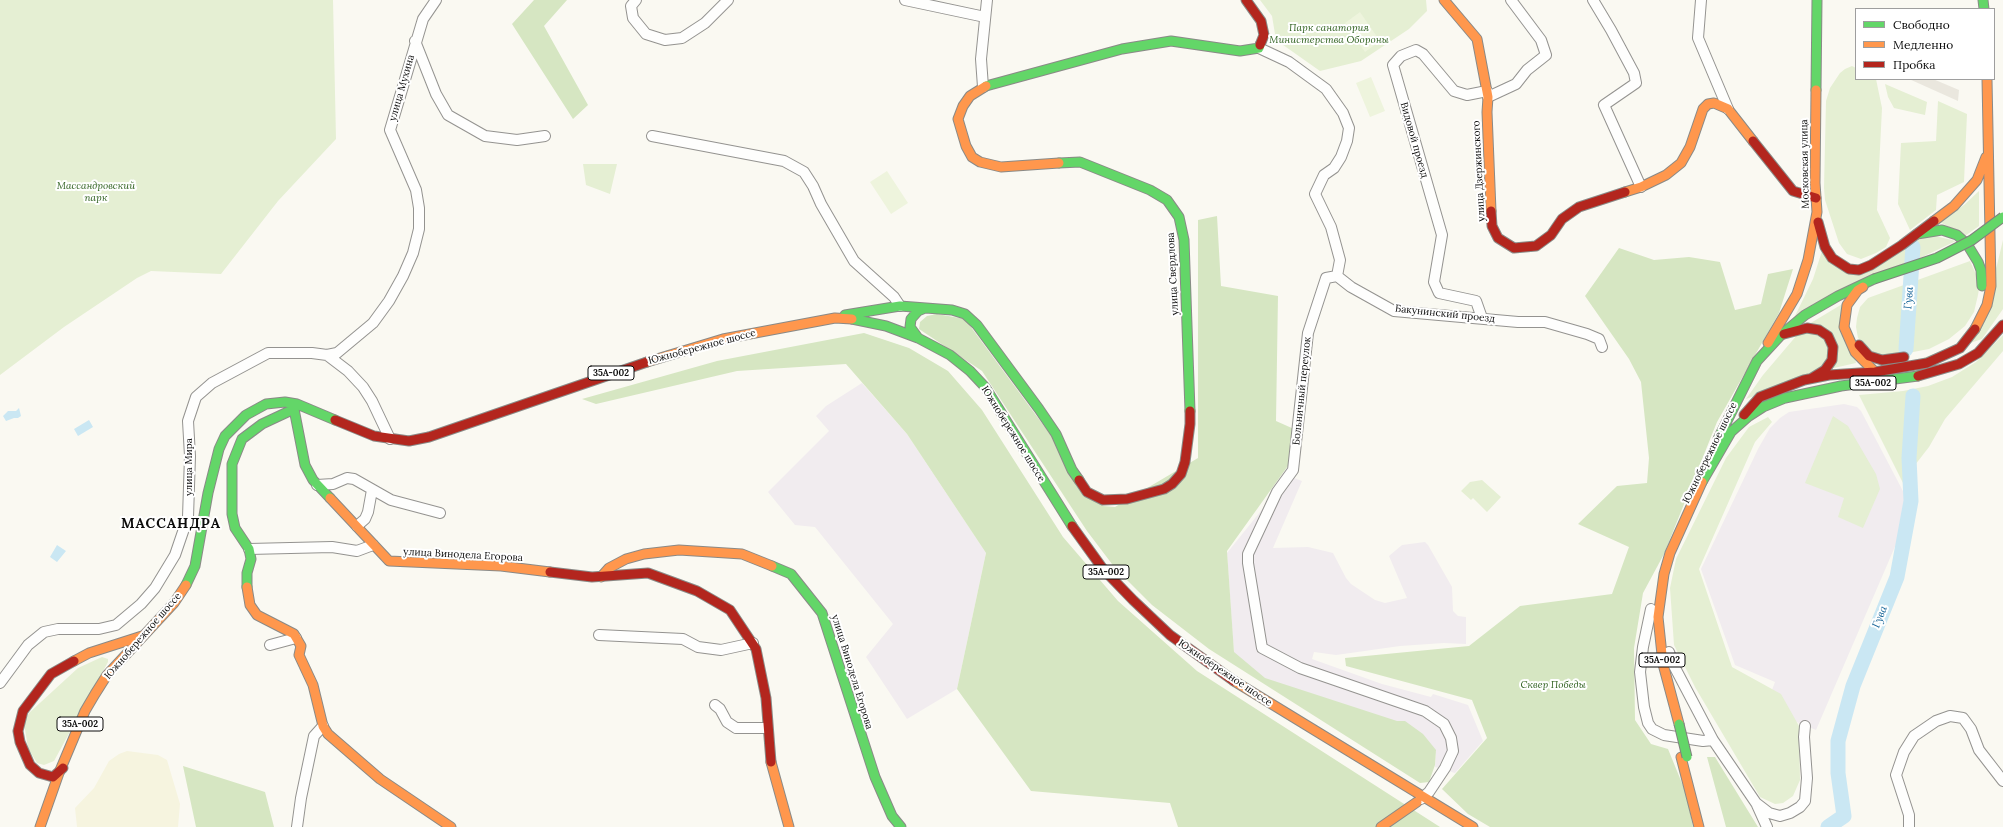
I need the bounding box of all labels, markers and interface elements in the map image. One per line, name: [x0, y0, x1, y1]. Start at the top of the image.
legend: [1855, 8, 1995, 80]
text: Свободно: [1893, 17, 1950, 32]
park label: Парк санатория Министерства Обороны: [1269, 22, 1389, 46]
text: Медленно: [1893, 37, 1953, 52]
street label: улица Мухина: [387, 53, 417, 123]
text: Пробка: [1893, 57, 1935, 72]
street label: Видовой проезд: [1397, 101, 1431, 179]
street label: Московская улица: [1798, 119, 1812, 209]
street label: улица Дзержинского: [1470, 120, 1488, 222]
park label: Массандровский парк: [57, 180, 135, 204]
street label: улица Свердлова: [1165, 232, 1181, 316]
water label: Гува: [1902, 286, 1916, 310]
street label: Бакунинский проезд: [1394, 303, 1496, 325]
street label: Южнобережное шоссе: [647, 327, 757, 367]
street label: Больничный переулок: [1290, 336, 1314, 446]
road number: 35А-002: [588, 366, 634, 380]
road number: 35А-002: [1850, 376, 1896, 390]
street label: Южнобережное шоссе: [979, 384, 1047, 484]
street label: Южнобережное шоссе: [1680, 401, 1740, 505]
street label: улица Мира: [183, 438, 195, 496]
district label: МАССАНДРА: [121, 516, 221, 532]
street label: улица Винодела Егорова: [403, 546, 523, 564]
road number: 35А-002: [1083, 565, 1129, 579]
street label: Южнобережное шоссе: [102, 590, 184, 682]
water label: Гува: [1870, 604, 1890, 630]
street label: улица Винодела Егорова: [829, 613, 875, 731]
street label: Южнобережное шоссе: [1176, 637, 1274, 709]
road number: 35А-002: [1639, 653, 1685, 667]
park label: Сквер Победы: [1520, 679, 1586, 691]
road number: 35А-002: [57, 717, 103, 731]

